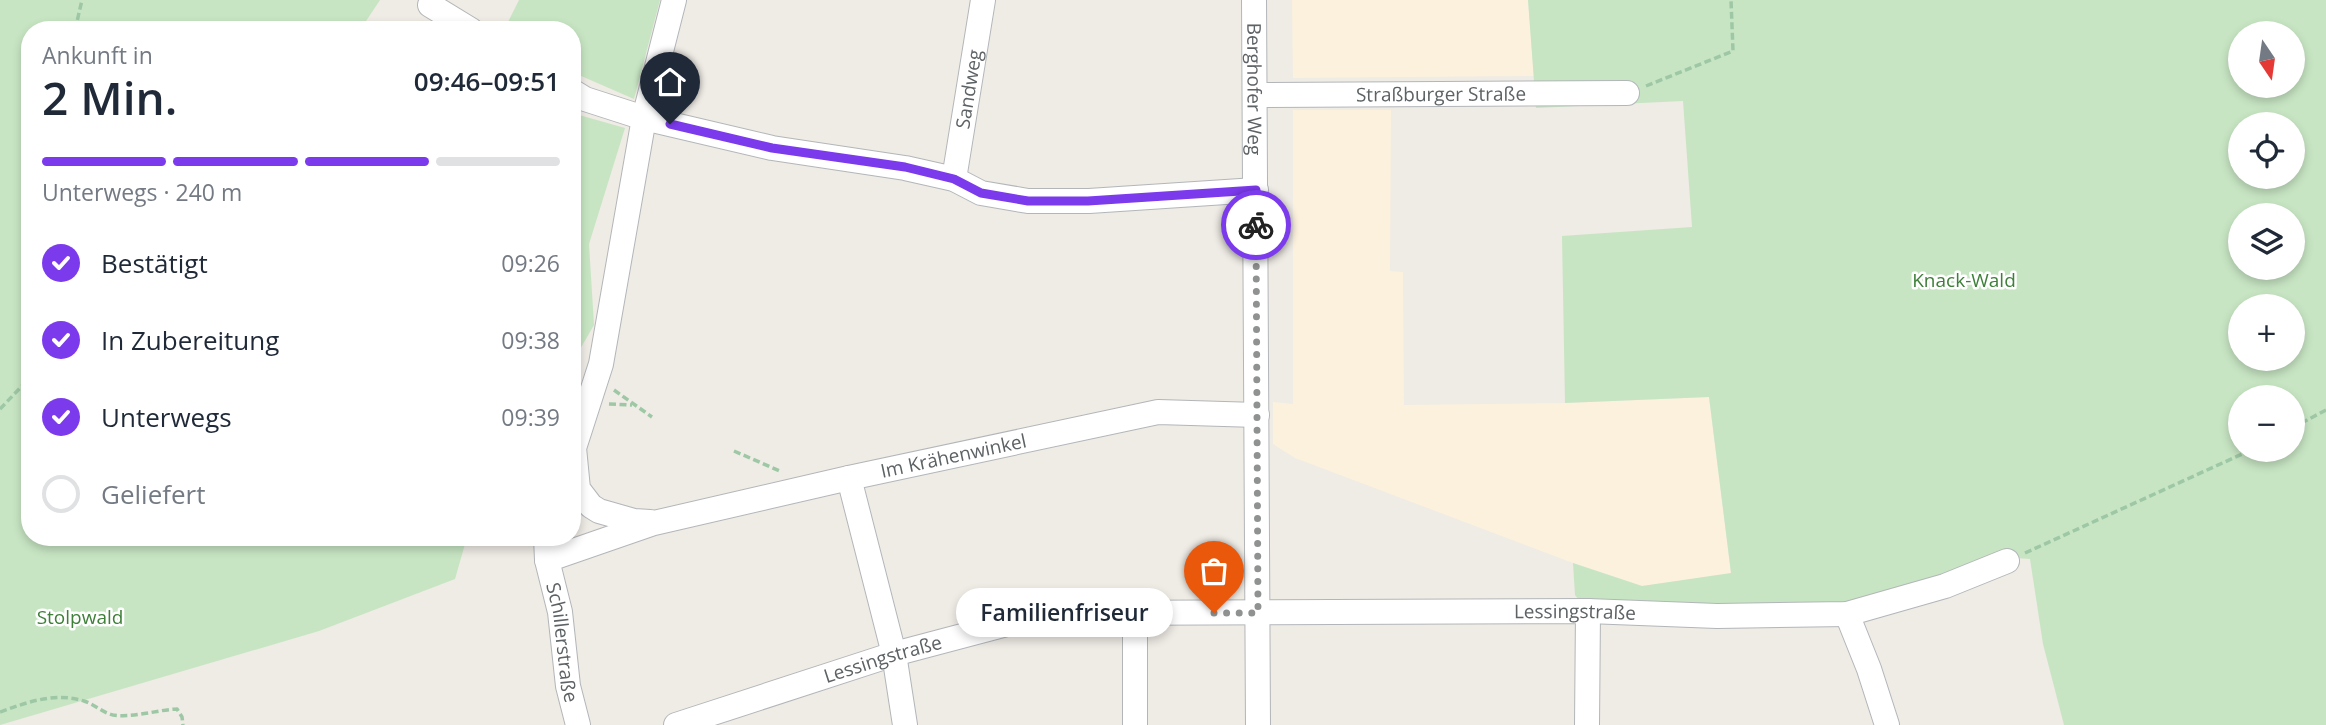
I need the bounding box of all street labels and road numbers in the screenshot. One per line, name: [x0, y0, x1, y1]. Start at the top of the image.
street label: Berghofer Weg: [1241, 23, 1268, 155]
street label: Sandweg: [949, 48, 988, 131]
street label: Straßburger Straße: [1356, 81, 1526, 107]
street label: Im Krähenwinkel: [878, 428, 1029, 484]
street label: Schillerstraße: [540, 580, 585, 705]
street label: Lessingstraße: [1514, 598, 1637, 626]
street label: Lessingstraße: [820, 629, 945, 689]

